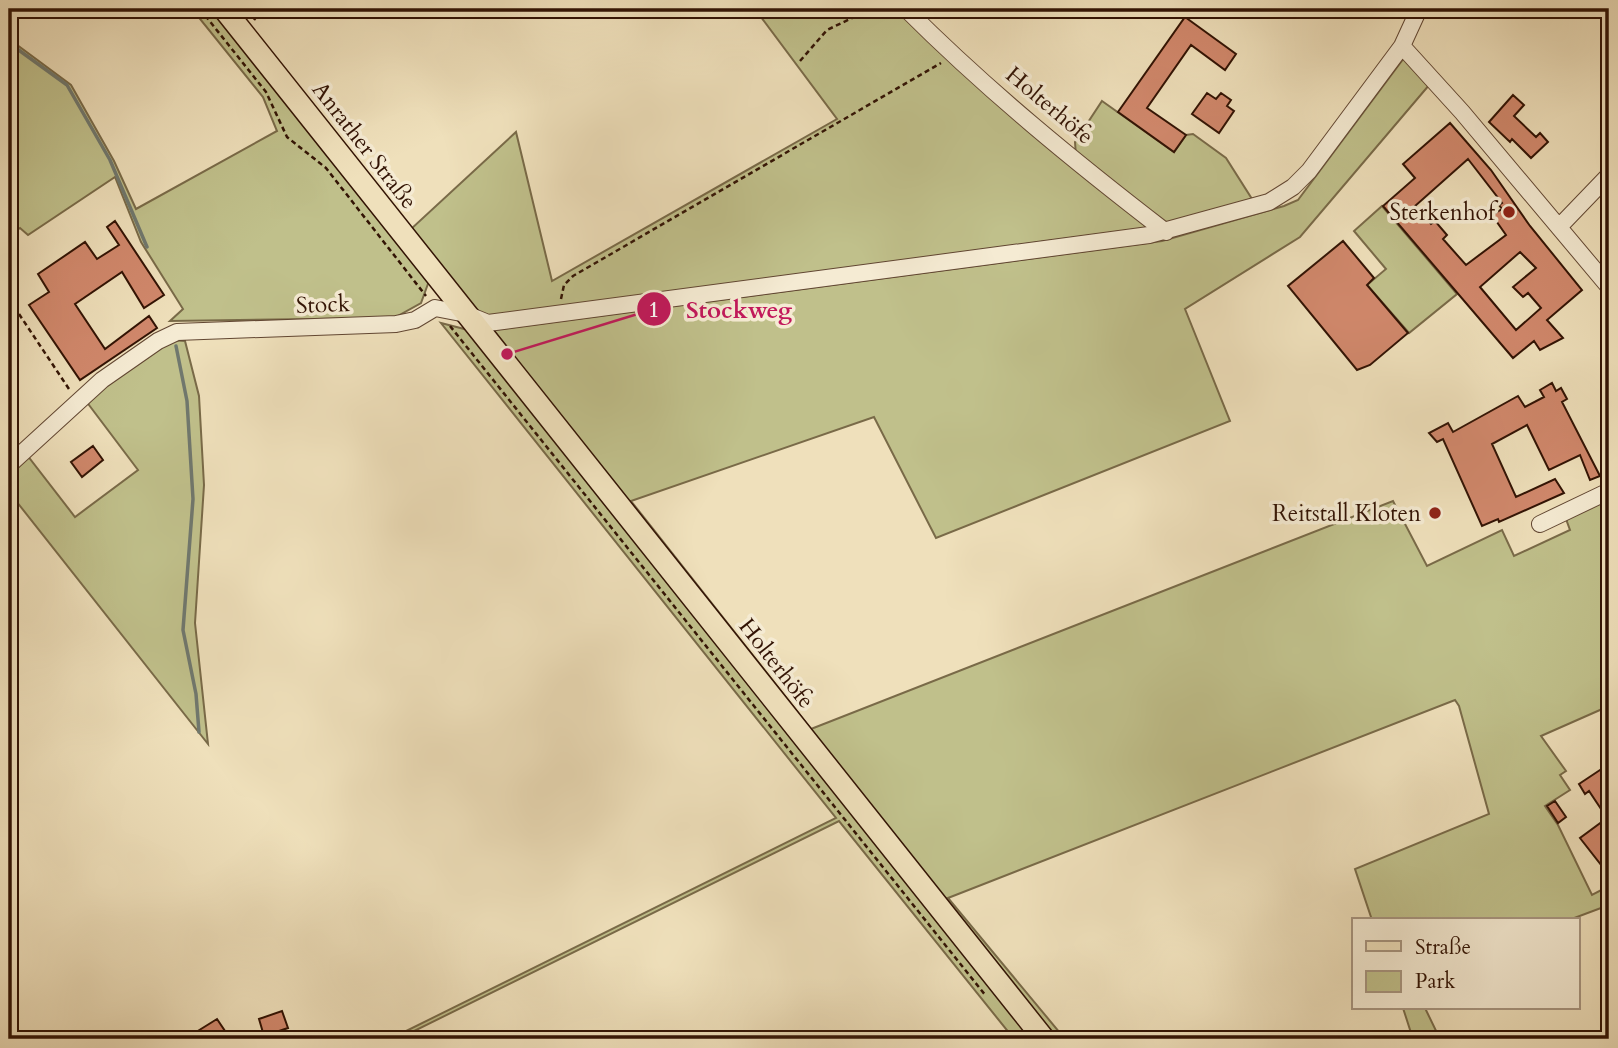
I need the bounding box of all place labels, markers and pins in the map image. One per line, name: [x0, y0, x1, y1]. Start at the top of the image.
place label: Sterkenhof: [1389, 197, 1499, 228]
marker: Sterkenhof: [1501, 204, 1517, 220]
callout: Stockweg: [637, 287, 806, 332]
place label: Reitstall Kloten: [1272, 498, 1421, 529]
marker: Reitstall Kloten: [1427, 505, 1443, 521]

